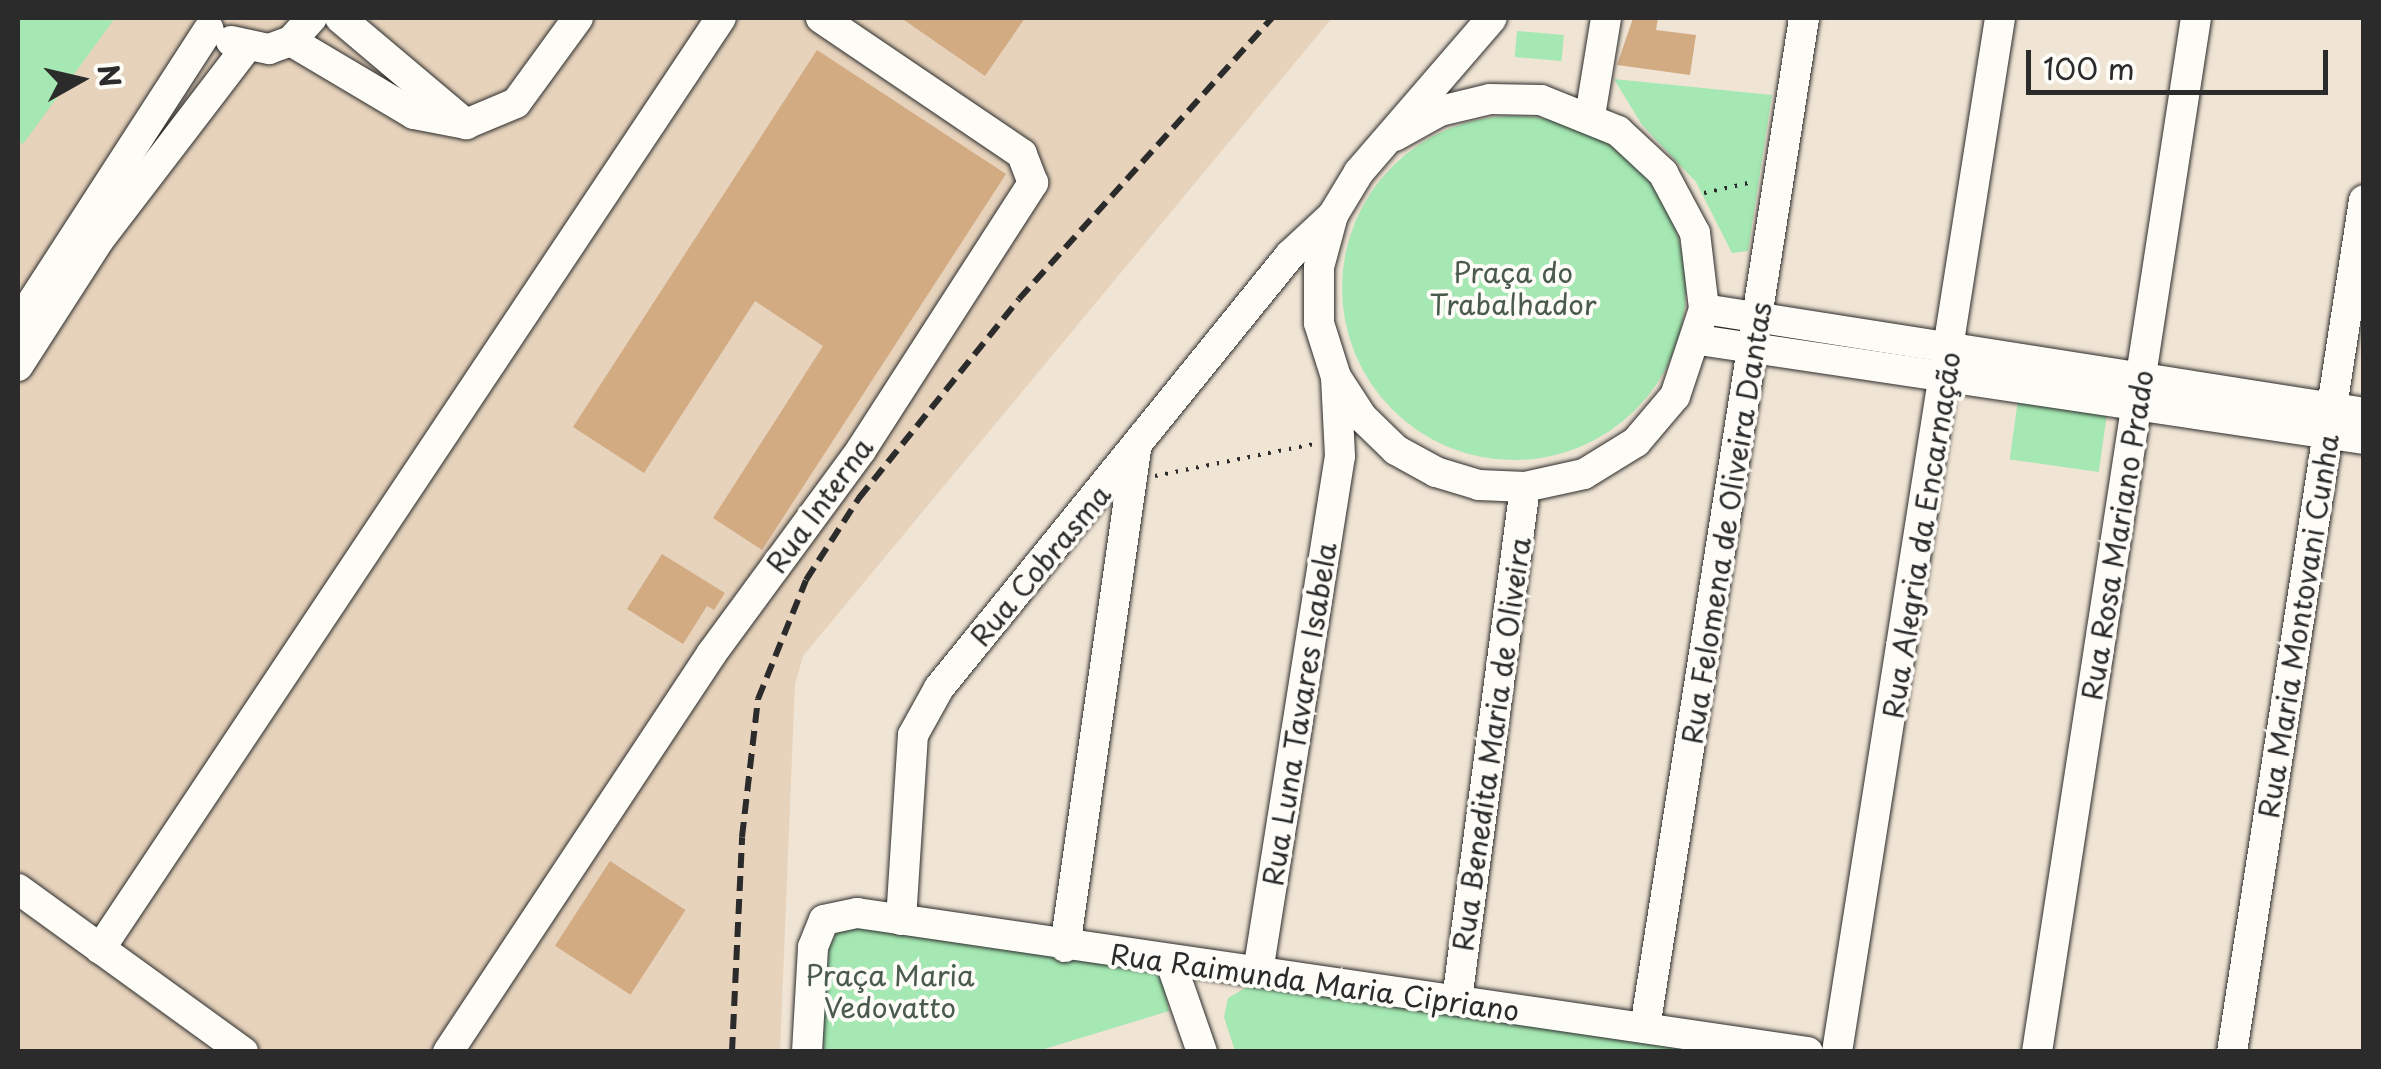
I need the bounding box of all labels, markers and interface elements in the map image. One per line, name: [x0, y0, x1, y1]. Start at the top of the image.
north arrow: [30, 30, 130, 130]
scale bar: [2031, 30, 2334, 92]
text: 100 m: [2043, 45, 2135, 90]
text: N: [87, 62, 133, 90]
park label: Praça do Trabalhador: [1430, 255, 1596, 321]
street label: Rua Felomena de Oliveira Dantas: [1674, 297, 1778, 749]
street label: Rua Alegria da Encarnação: [1875, 349, 1967, 721]
street label: Rua Rosa Mariano Prado: [2074, 367, 2160, 703]
street label: Rua Interna: [758, 429, 880, 581]
street label: Rua Maria Montovani Cunha: [2251, 431, 2345, 821]
street label: Rua Cobrasma: [963, 477, 1117, 653]
street label: Rua Benedita Maria de Oliveira: [1445, 531, 1537, 957]
street label: Rua Luna Tavares Isabela: [1256, 542, 1342, 886]
street label: Rua Raimunda Maria Cipriano: [1108, 937, 1522, 1027]
park label: Praça Maria Vedovatto: [806, 958, 974, 1024]

